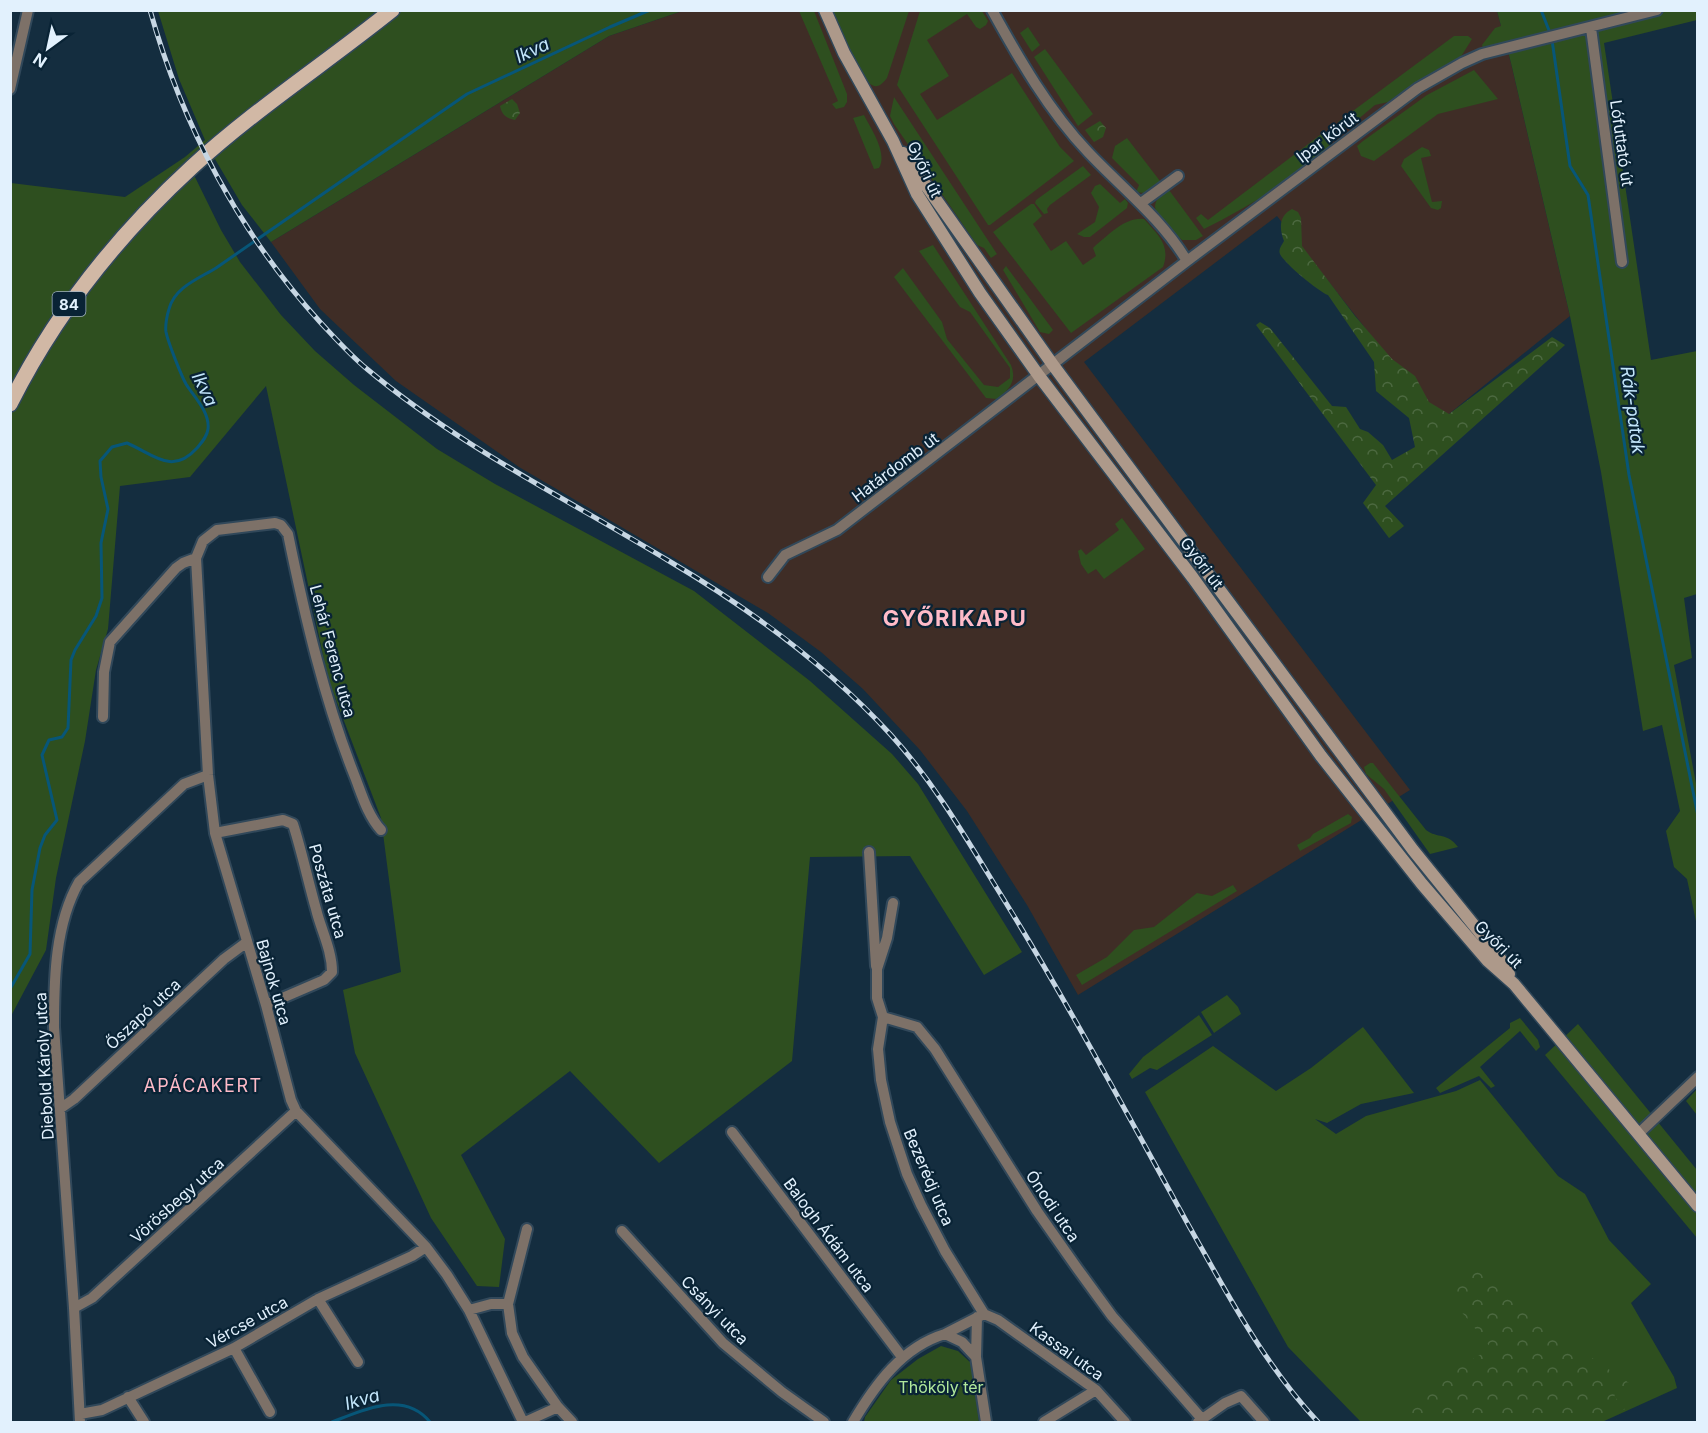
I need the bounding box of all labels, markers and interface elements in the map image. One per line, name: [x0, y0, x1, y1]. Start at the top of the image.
north arrow: [18, 18, 78, 78]
water label: Ikva: [511, 33, 553, 67]
text: N: [29, 49, 50, 72]
street label: Lófuttató út: [1606, 99, 1638, 187]
street label: Ipar körút: [1292, 107, 1362, 167]
street label: Győri út: [903, 138, 947, 200]
road number: 84: [52, 292, 86, 316]
water label: Rák-patak: [1616, 365, 1650, 456]
water label: Ikva: [188, 368, 222, 410]
street label: Határdomb út: [848, 428, 942, 506]
street label: Győri út: [1176, 533, 1228, 593]
street label: Lehár Ferenc utca: [306, 582, 360, 720]
district label: GYŐRIKAPU: [883, 605, 1027, 631]
street label: Poszáta utca: [305, 841, 351, 941]
street label: Győri út: [1471, 916, 1527, 972]
street label: Bajnok utca: [252, 937, 296, 1027]
street label: Őszapó utca: [101, 974, 185, 1054]
street label: Diebold Károly utca: [30, 992, 58, 1140]
district label: APÁCAKERT: [143, 1074, 263, 1096]
street label: Bezerédj utca: [900, 1125, 958, 1229]
street label: Vörösbegy utca: [126, 1153, 228, 1247]
street label: Ónodi utca: [1022, 1166, 1084, 1246]
street label: Balogh Ádám utca: [780, 1174, 878, 1296]
street label: Csányi utca: [677, 1271, 753, 1349]
street label: Vércse utca: [203, 1292, 291, 1352]
street label: Kassai utca: [1026, 1317, 1108, 1385]
park label: Thököly tér: [898, 1377, 984, 1397]
water label: Ikva: [342, 1384, 382, 1414]

